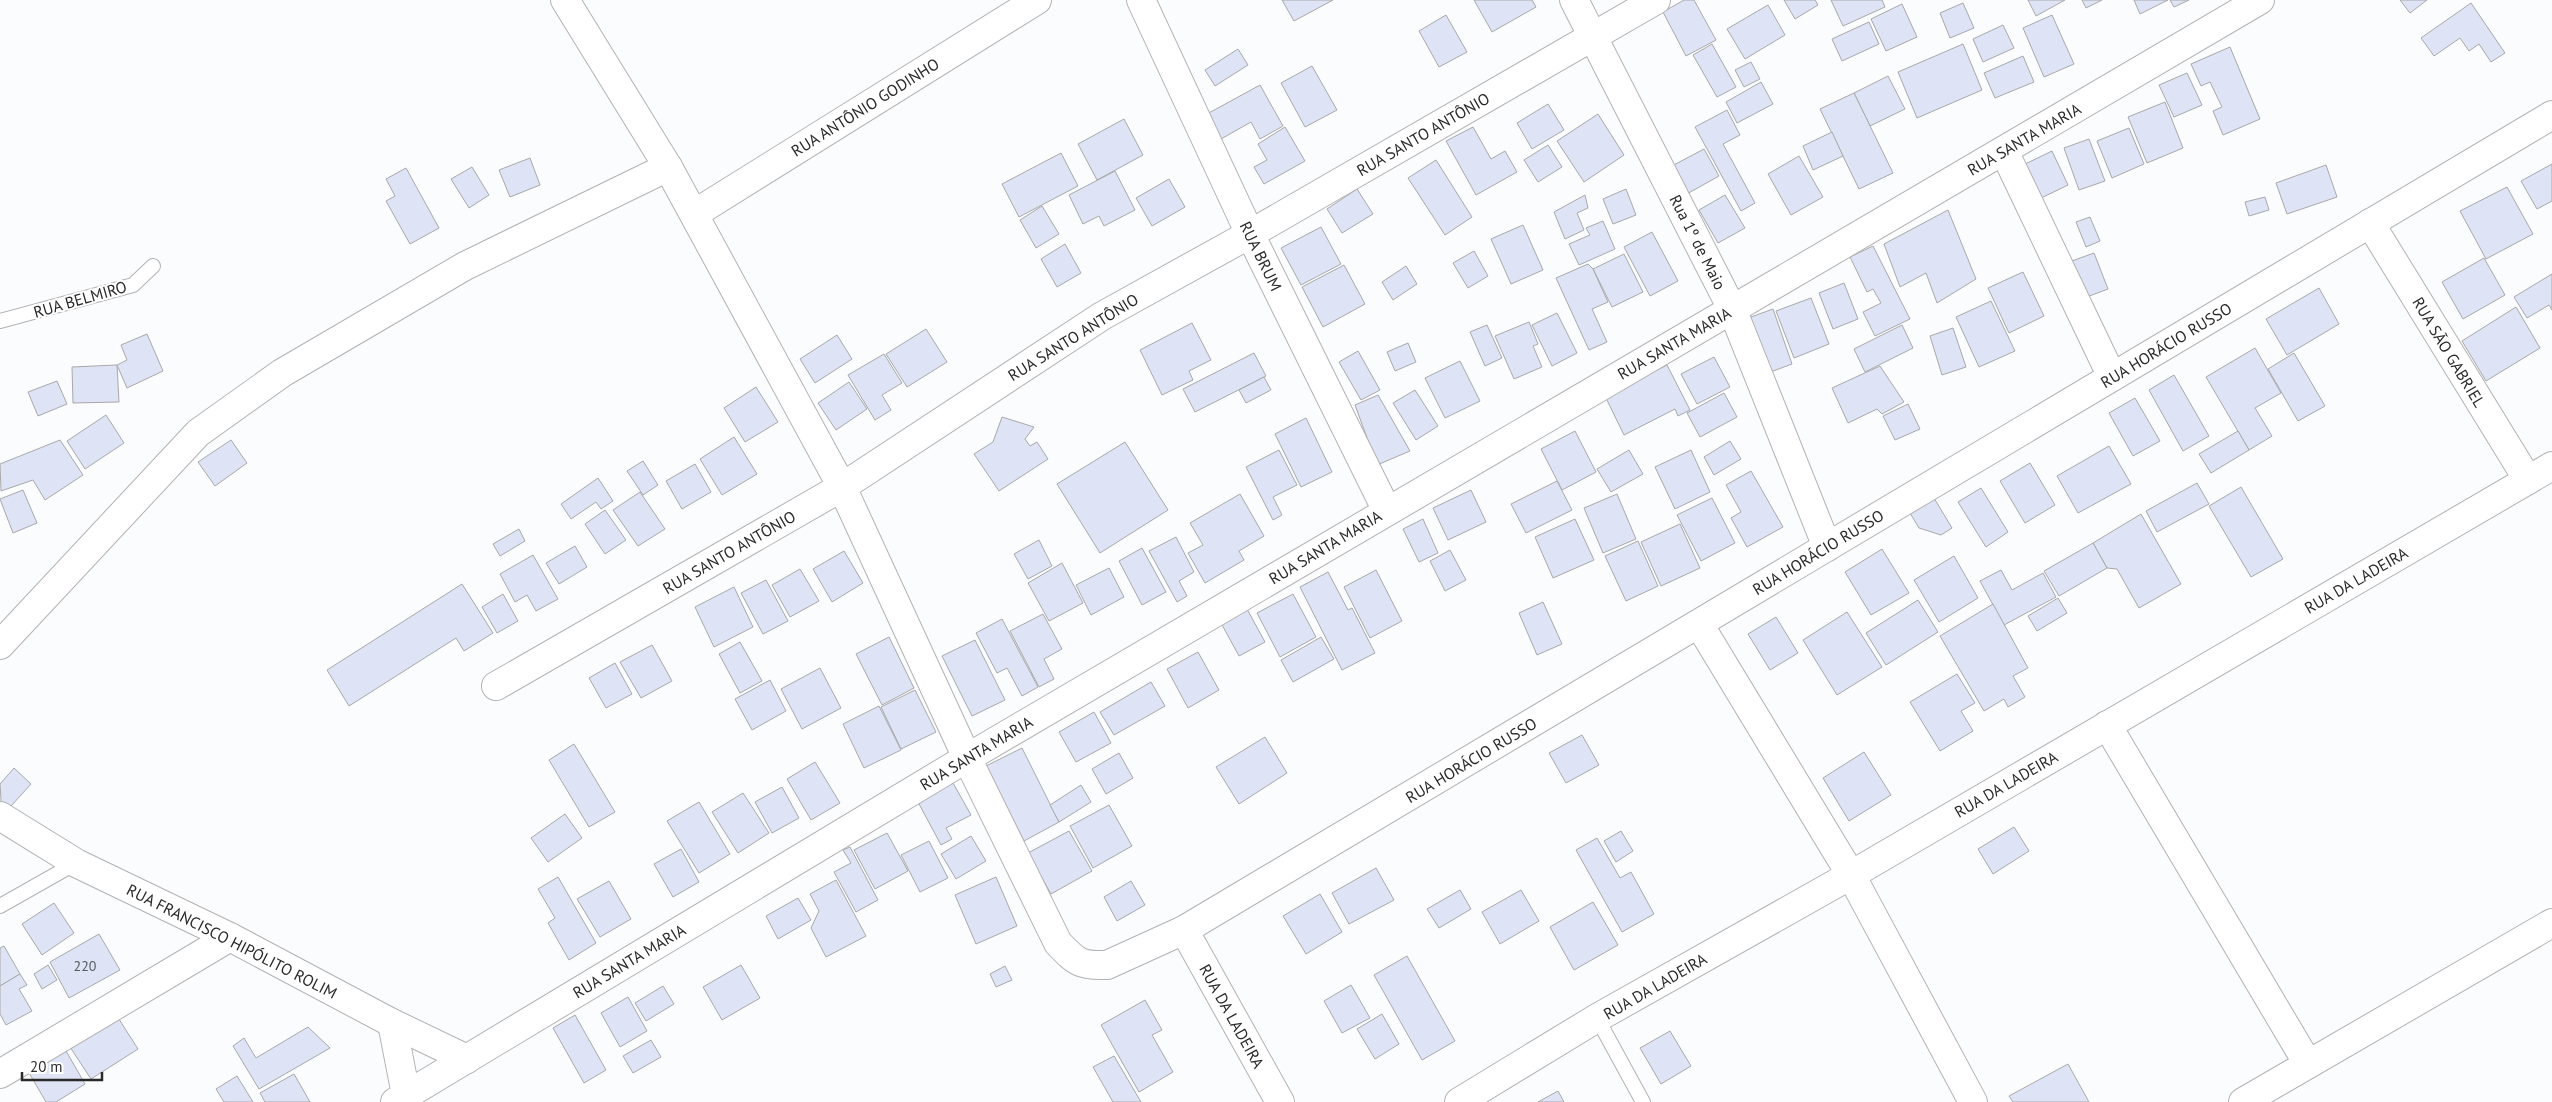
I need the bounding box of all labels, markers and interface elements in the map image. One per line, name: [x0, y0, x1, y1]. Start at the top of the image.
street label: RUA ANTÔNIO GODINHO: [787, 53, 943, 161]
street label: RUA SANTO ANTÔNIO: [1353, 88, 1493, 180]
street label: RUA SANTA MARIA: [1964, 98, 2085, 180]
street label: Rua 1º de Maio: [1665, 191, 1731, 293]
street label: RUA BRUM: [1236, 218, 1286, 294]
street label: RUA BELMIRO: [31, 276, 129, 322]
street label: RUA SANTO ANTÔNIO: [1004, 289, 1142, 385]
street label: RUA SÃO GABRIEL: [2408, 293, 2490, 411]
street label: RUA HORÁCIO RUSSO: [2097, 298, 2235, 392]
street label: RUA SANTA MARIA: [1614, 302, 1735, 384]
street label: RUA SANTA MARIA: [1265, 505, 1386, 589]
street label: RUA HORÁCIO RUSSO: [1749, 505, 1887, 599]
street label: RUA SANTO ANTÔNIO: [659, 506, 799, 598]
street label: RUA DA LADEIRA: [2301, 542, 2412, 618]
street label: RUA SANTA MARIA: [916, 711, 1037, 795]
street label: RUA HORÁCIO RUSSO: [1402, 713, 1540, 807]
street label: RUA DA LADEIRA: [1951, 746, 2062, 822]
street label: RUA FRANCISCO HIPÓLITO ROLIM: [124, 879, 340, 1003]
street label: RUA SANTA MARIA: [569, 919, 690, 1003]
street label: RUA DA LADEIRA: [1600, 948, 1711, 1024]
house number: 220: [74, 957, 97, 975]
street label: RUA DA LADEIRA: [1195, 960, 1269, 1072]
scale bar: [22, 1050, 102, 1082]
text: 20 m: [30, 1057, 63, 1076]

